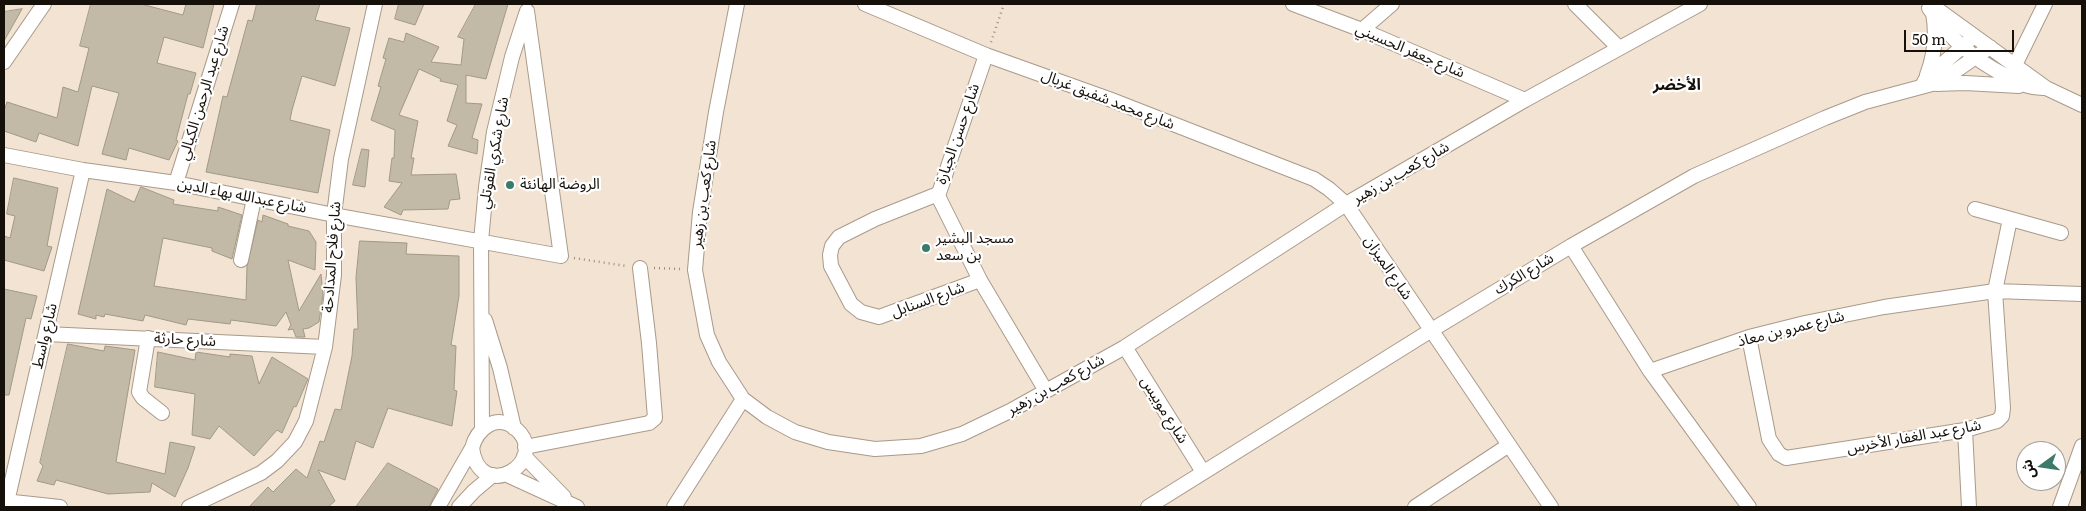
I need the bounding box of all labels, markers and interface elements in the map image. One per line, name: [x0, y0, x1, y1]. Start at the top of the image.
street label: شارع جعفر الحسيني: [1353, 20, 1467, 82]
scale bar: [1906, 20, 2016, 52]
street label: شارع عبد الرحمن الكيالي: [175, 23, 233, 163]
text: 50 m: [1912, 27, 1946, 50]
street label: شارع محمد شفيق غربال: [1039, 66, 1177, 134]
district label: الأخضر: [1653, 75, 1701, 95]
street label: شارع حسن الجبارة: [932, 81, 984, 187]
street label: شارع شكري القوتلي: [475, 95, 513, 211]
street label: شارع كعب بن زهير: [1349, 138, 1453, 208]
street label: شارع كعب بن زهير: [688, 139, 720, 249]
street label: شارع عبدالله بهاء الدين: [176, 175, 308, 217]
place label: الروضة الهانئة: [520, 176, 600, 194]
marker: الروضة الهانئة: [504, 179, 516, 191]
street label: شارع فلاح المدادحة: [319, 201, 345, 313]
place label: مسجد البشير بن سعد: [936, 230, 1014, 265]
street label: شارع الميزان: [1360, 233, 1416, 303]
marker: مسجد البشير بن سعد: [920, 242, 932, 254]
street label: شارع الكرك: [1491, 249, 1557, 299]
street label: شارع السنابل: [889, 278, 967, 322]
street label: شارع واسط: [29, 301, 61, 371]
street label: شارع عمرو بن معاذ: [1736, 307, 1846, 351]
street label: شارع حارثة: [153, 329, 217, 351]
street label: شارع كعب بن زهير: [1004, 351, 1108, 419]
street label: شارع موبيس: [1136, 373, 1192, 447]
street label: شارع عبد الغفار الأخرس: [1845, 416, 1983, 458]
north arrow: [2016, 441, 2066, 491]
text: ش: [2015, 458, 2039, 481]

